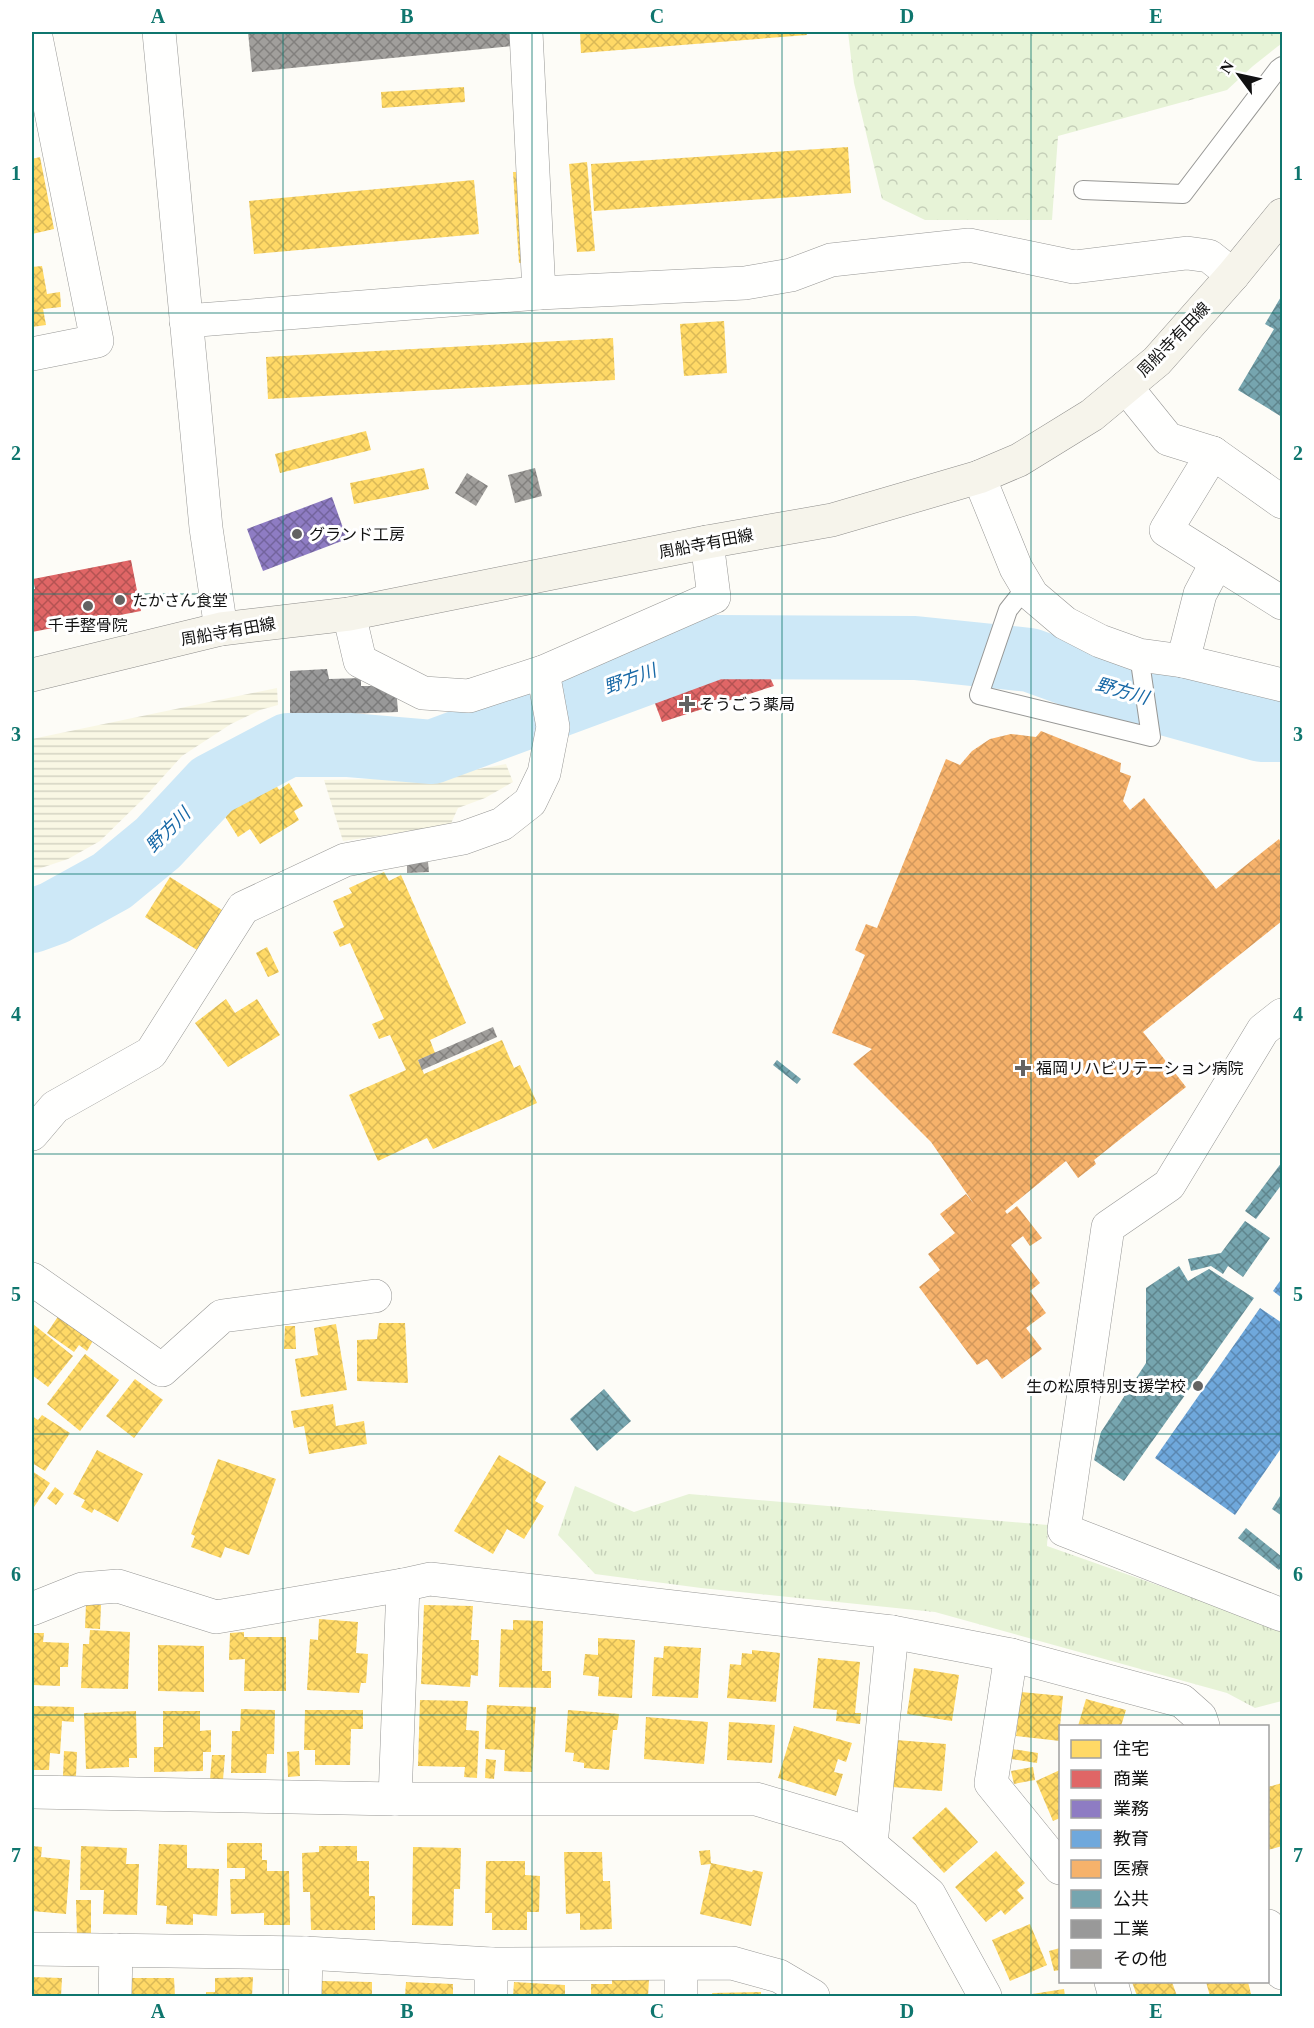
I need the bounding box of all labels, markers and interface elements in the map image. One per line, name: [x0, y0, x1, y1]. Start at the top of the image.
text: A: [151, 5, 166, 27]
text: B: [400, 5, 414, 27]
text: C: [650, 5, 664, 27]
text: D: [900, 5, 914, 27]
text: E: [1149, 5, 1163, 27]
north arrow: [1209, 45, 1269, 105]
text: N: [1217, 57, 1237, 77]
text: 1: [11, 162, 21, 184]
text: 1: [1293, 162, 1303, 184]
street label: 周船寺有田線: [1134, 299, 1213, 380]
text: 2: [11, 442, 21, 464]
text: 2: [1293, 442, 1303, 464]
place label: グランド工房: [309, 526, 405, 543]
street label: 周船寺有田線: [657, 526, 755, 561]
marker: グランド工房: [290, 527, 304, 541]
place label: たかさん食堂: [132, 592, 228, 609]
marker: たかさん食堂: [113, 593, 127, 607]
marker: 千手整骨院: [81, 599, 95, 613]
street label: 周船寺有田線: [179, 615, 277, 648]
place label: 千手整骨院: [48, 617, 128, 634]
water label: 野方川: [601, 660, 661, 698]
water label: 野方川: [1093, 674, 1153, 709]
place label: そうごう薬局: [699, 696, 795, 713]
marker: そうごう薬局: [680, 697, 694, 711]
text: 3: [11, 723, 21, 745]
text: 3: [1293, 723, 1303, 745]
water label: 野方川: [142, 802, 196, 856]
text: 4: [11, 1003, 21, 1025]
text: 4: [1293, 1003, 1303, 1025]
marker: 福岡リハビリテーション病院: [1014, 1059, 1032, 1077]
place label: 福岡リハビリテーション病院: [1036, 1060, 1244, 1077]
text: 5: [11, 1283, 21, 1305]
text: 5: [1293, 1283, 1303, 1305]
place label: 生の松原特別支援学校: [1026, 1378, 1186, 1395]
marker: 生の松原特別支援学校: [1191, 1379, 1205, 1393]
text: 6: [11, 1563, 21, 1585]
text: 6: [1293, 1563, 1303, 1585]
legend: [1059, 1725, 1269, 1983]
text: 住宅: [1113, 1739, 1149, 1759]
text: 商業: [1113, 1769, 1149, 1789]
text: 業務: [1113, 1799, 1149, 1819]
text: 教育: [1113, 1829, 1149, 1849]
text: 7: [11, 1844, 21, 1866]
text: 7: [1293, 1844, 1303, 1866]
text: 医療: [1113, 1859, 1149, 1879]
text: 公共: [1113, 1889, 1149, 1909]
text: 工業: [1113, 1919, 1149, 1939]
text: その他: [1113, 1949, 1167, 1969]
text: A: [151, 2000, 166, 2022]
text: B: [400, 2000, 414, 2022]
text: C: [650, 2000, 664, 2022]
text: D: [900, 2000, 914, 2022]
text: E: [1149, 2000, 1163, 2022]

